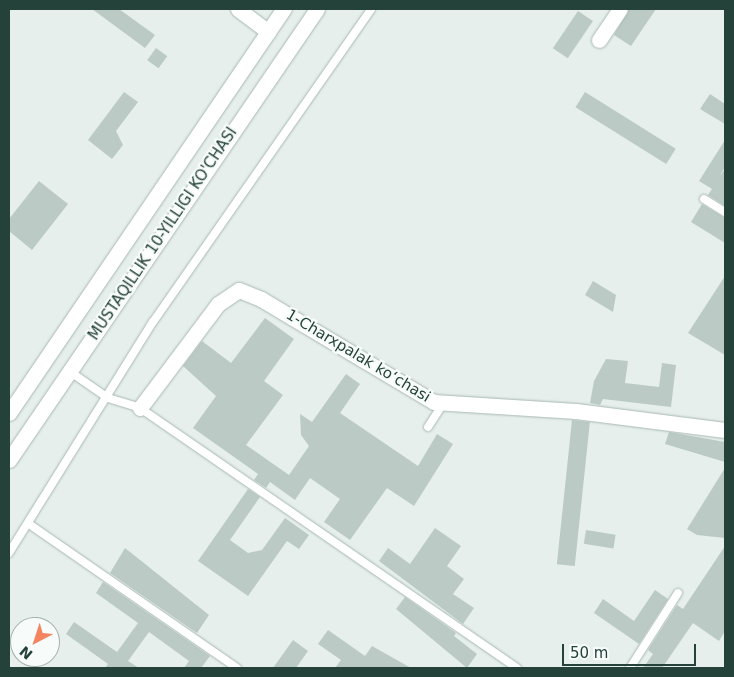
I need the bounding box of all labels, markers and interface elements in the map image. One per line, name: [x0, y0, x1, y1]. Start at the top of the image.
street label: MUSTAQILLIK 10-YILLIGI KO'CHASI: [85, 124, 241, 344]
street label: 1-Charxpalak koʻchasi: [283, 306, 433, 406]
north arrow: [10, 617, 60, 667]
scale bar: [564, 634, 698, 666]
text: N: [16, 643, 36, 663]
text: 50 m: [570, 644, 608, 662]

